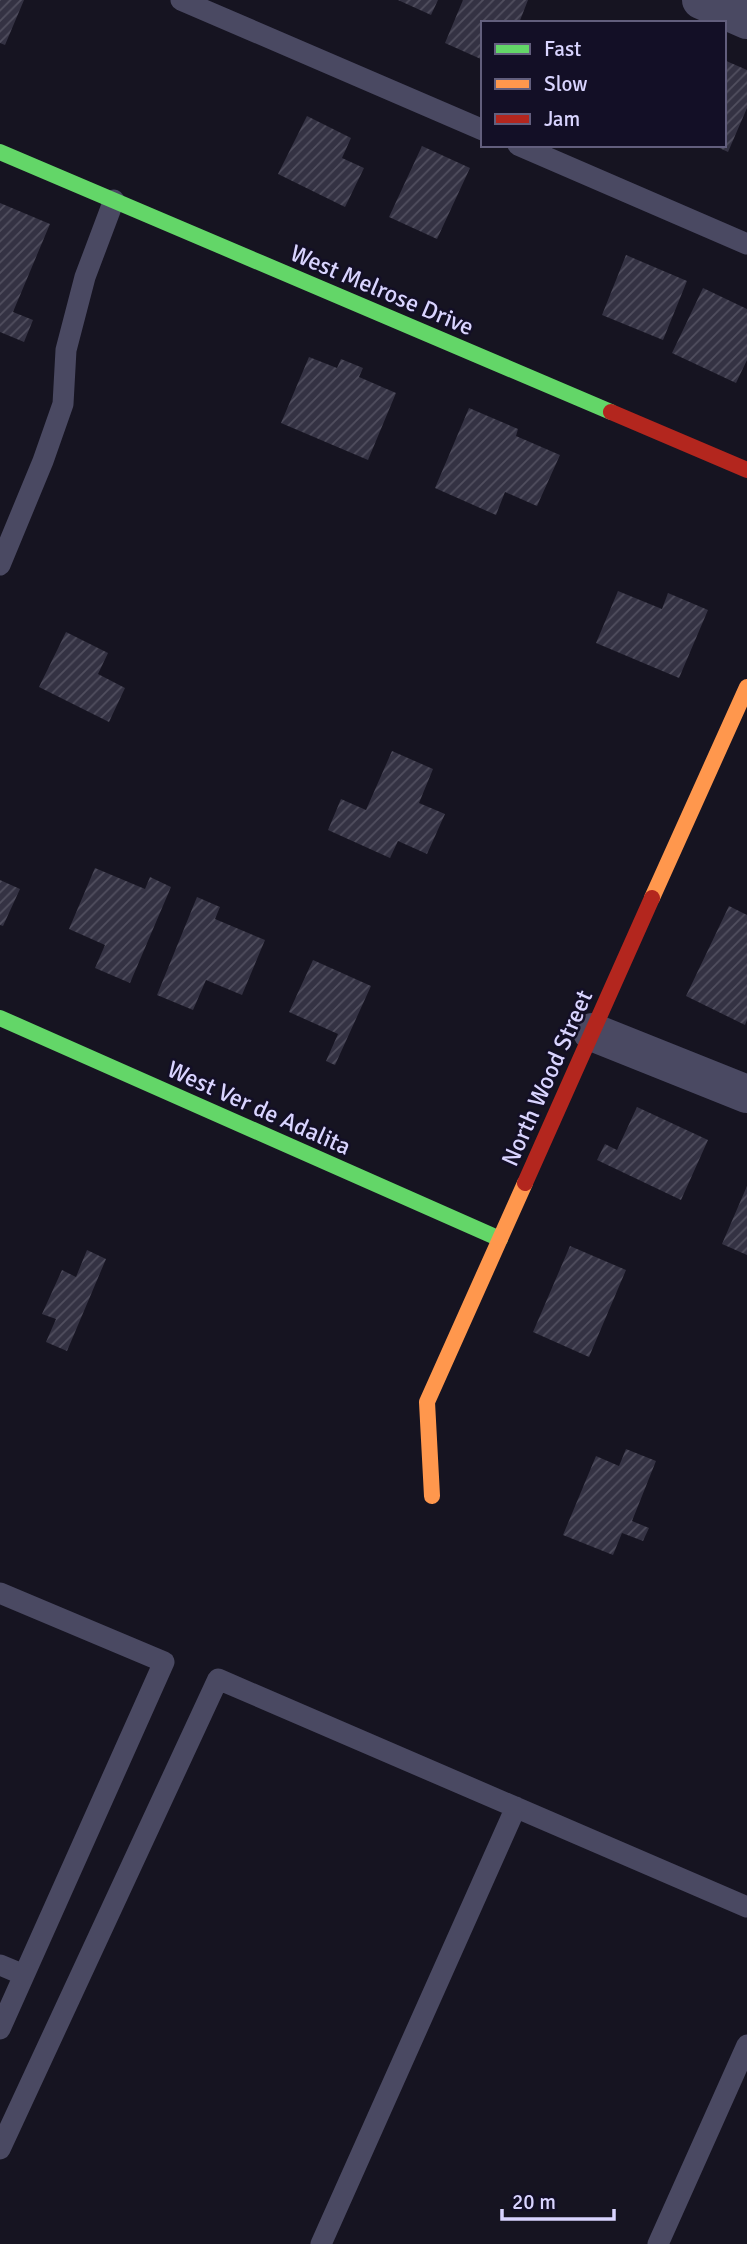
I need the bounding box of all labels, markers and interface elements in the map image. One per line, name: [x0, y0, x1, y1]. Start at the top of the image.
legend: [481, 21, 726, 147]
text: Fast: [544, 36, 581, 62]
text: Slow: [544, 71, 588, 97]
text: Jam: [544, 106, 580, 132]
street label: West Melrose Drive: [286, 238, 478, 342]
street label: North Wood Street: [495, 985, 599, 1171]
street label: West Ver de Adalita: [163, 1054, 355, 1162]
scale bar: [502, 2178, 614, 2222]
text: 20 m: [512, 2189, 556, 2215]

